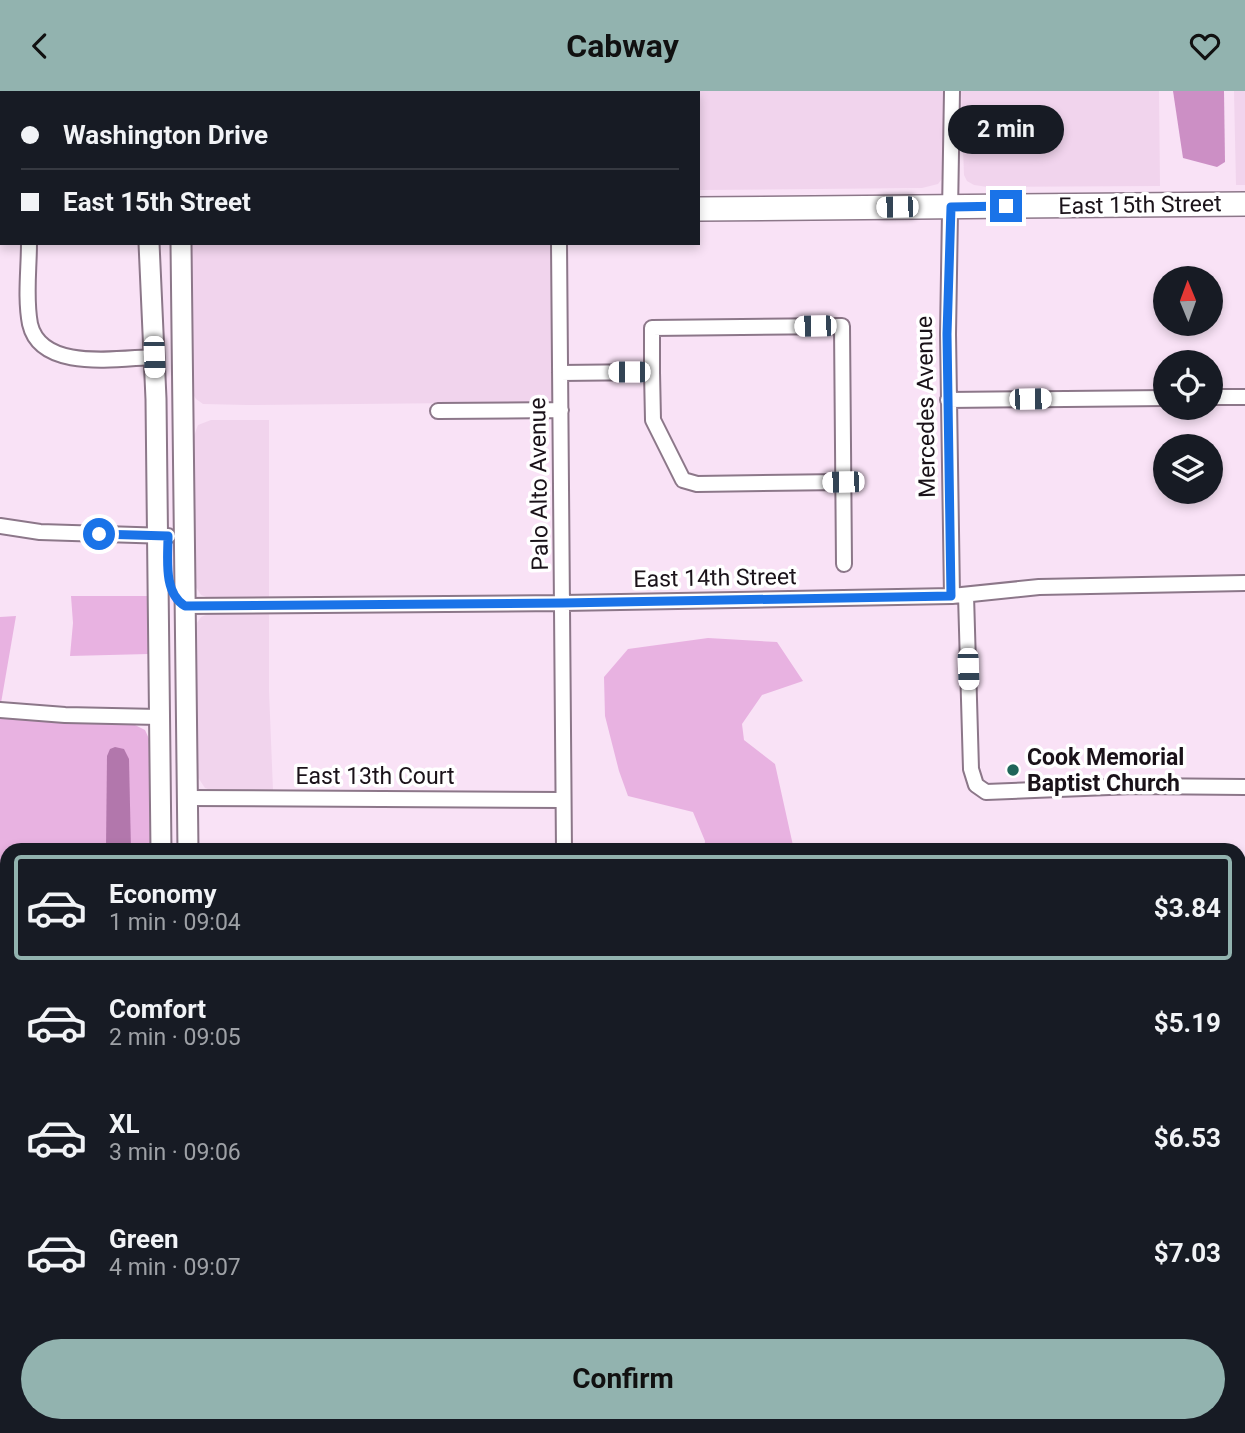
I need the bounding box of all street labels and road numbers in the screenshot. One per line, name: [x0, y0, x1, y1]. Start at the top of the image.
street label: East 15th Street: [1058, 190, 1222, 220]
street label: Mercedes Avenue: [911, 316, 941, 498]
street label: Palo Alto Avenue: [524, 397, 554, 571]
street label: East 14th Street: [633, 563, 797, 593]
street label: East 13th Court: [295, 763, 455, 790]

